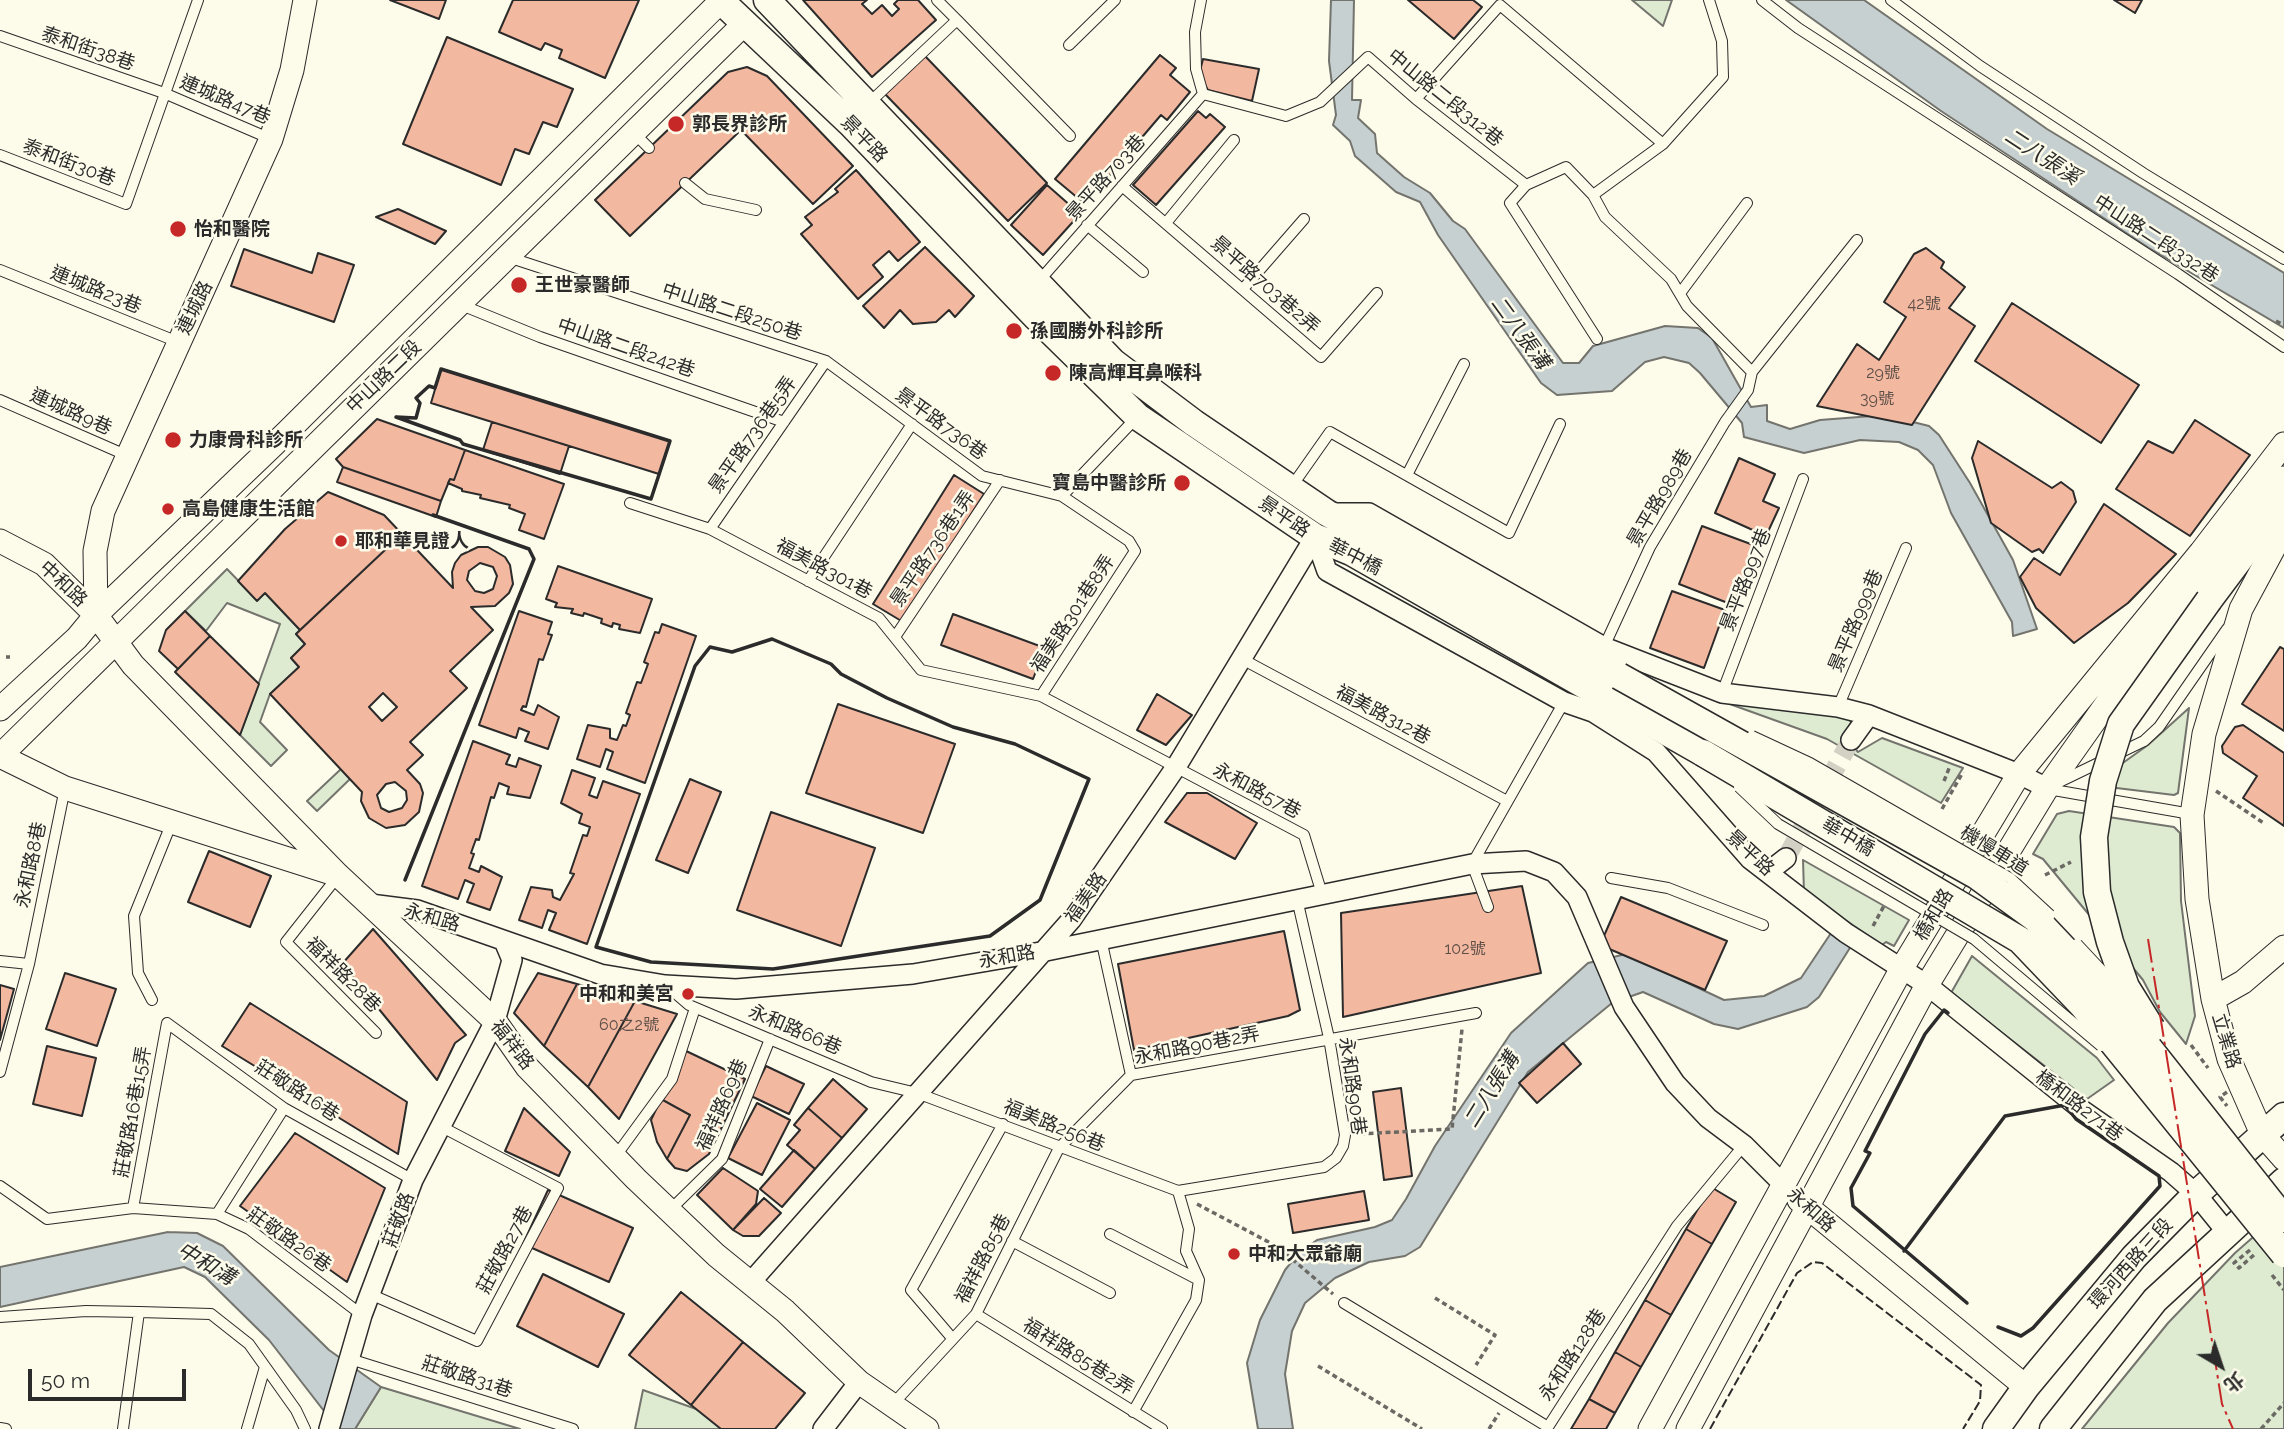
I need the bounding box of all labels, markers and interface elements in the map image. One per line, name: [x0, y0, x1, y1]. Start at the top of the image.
street label: 泰和街38巷: [38, 22, 138, 76]
street label: 中山路二段312巷: [1383, 44, 1507, 152]
street label: 連城路47巷: [176, 71, 274, 129]
street label: 景平路: [836, 111, 892, 167]
place label: 郭長界診所: [692, 113, 787, 135]
marker: 郭長界診所: [666, 114, 686, 134]
water label: 二八張溪: [2000, 124, 2084, 190]
street label: 景平路703巷: [1061, 130, 1151, 226]
street label: 泰和街30巷: [19, 135, 119, 191]
street label: 中山路二段332巷: [2089, 190, 2223, 288]
place label: 怡和醫院: [194, 218, 270, 240]
marker: 怡和醫院: [168, 219, 188, 239]
street label: 景平路703巷2弄: [1206, 232, 1324, 338]
street label: 連城路23巷: [47, 261, 145, 319]
place label: 王世豪醫師: [535, 274, 630, 296]
marker: 王世豪醫師: [509, 275, 529, 295]
street label: 連城路: [172, 277, 218, 339]
street label: 中山路二段250巷: [659, 279, 805, 345]
water label: 二八張溝: [1485, 292, 1555, 374]
house number: 42號: [1907, 294, 1941, 314]
street label: 中山路二段242巷: [554, 314, 698, 382]
place label: 孫國勝外科診所: [1030, 320, 1163, 342]
marker: 孫國勝外科診所: [1004, 321, 1024, 341]
street label: 中山路二段: [342, 336, 426, 418]
place label: 陳高輝耳鼻喉科: [1069, 362, 1202, 384]
marker: 陳高輝耳鼻喉科: [1043, 363, 1063, 383]
house number: 29號: [1866, 363, 1900, 383]
street label: 景平路736巷5弄: [704, 372, 802, 498]
street label: 景平路736巷: [891, 383, 991, 465]
street label: 連城路9巷: [27, 384, 115, 440]
house number: 39號: [1860, 389, 1894, 409]
place label: 力康骨科診所: [189, 429, 303, 451]
marker: 力康骨科診所: [163, 430, 183, 450]
street label: 景平路989巷: [1623, 445, 1697, 551]
place label: 寶島中醫診所: [1052, 472, 1166, 494]
marker: 寶島中醫診所: [1172, 473, 1192, 493]
street label: 景平路736巷1弄: [886, 487, 980, 611]
street label: 景平路: [1254, 492, 1314, 542]
place label: 高島健康生活館: [182, 498, 315, 520]
marker: 高島健康生活館: [160, 501, 176, 517]
street label: 景平路997巷: [1716, 525, 1776, 635]
place label: 耶和華見證人: [355, 530, 469, 552]
marker: 耶和華見證人: [333, 533, 349, 549]
street label: 福美路301巷: [772, 534, 876, 604]
street label: 華中橋: [1324, 534, 1386, 580]
street label: 福美路301巷8弄: [1026, 551, 1120, 677]
street label: 中和路: [34, 556, 92, 612]
street label: 景平路999巷: [1824, 566, 1888, 676]
street label: 福美路312巷: [1332, 680, 1434, 750]
street label: 永和路57巷: [1209, 758, 1305, 824]
street label: 華中橋: [1818, 813, 1878, 861]
street label: 永和路8巷: [11, 820, 51, 910]
street label: 機慢車道: [1956, 821, 2032, 881]
street label: 景平路: [1721, 825, 1779, 881]
street label: 福美路: [1060, 868, 1112, 928]
street label: 橋和路: [1910, 885, 1958, 945]
street label: 永和路: [401, 899, 463, 937]
street label: 福祥路28巷: [301, 933, 385, 1017]
house number: 102號: [1445, 939, 1485, 959]
street label: 永和路: [977, 941, 1037, 973]
place label: 中和和美宮: [579, 983, 674, 1005]
marker: 中和和美宮: [680, 986, 696, 1002]
street label: 永和路66巷: [745, 1000, 845, 1060]
street label: 立業路: [2207, 1010, 2245, 1072]
house number: 60之2號: [599, 1015, 659, 1035]
street label: 福祥路: [485, 1016, 539, 1074]
street label: 永和路90巷2弄: [1132, 1023, 1262, 1069]
street label: 永和路90巷: [1334, 1036, 1370, 1136]
street label: 莊敬路16巷15弄: [110, 1044, 156, 1180]
water label: 二八張溝: [1459, 1048, 1525, 1132]
street label: 莊敬路16巷: [251, 1055, 343, 1127]
street label: 福祥路69巷: [692, 1055, 752, 1155]
street label: 橋和路271巷: [2031, 1066, 2127, 1146]
street label: 福美路256巷: [1000, 1095, 1108, 1157]
street label: 永和路: [1782, 1182, 1840, 1238]
street label: 莊敬路: [379, 1189, 419, 1251]
street label: 莊敬路27巷: [472, 1202, 538, 1298]
street label: 莊敬路26巷: [243, 1203, 335, 1277]
street label: 福祥路85巷: [951, 1210, 1015, 1308]
street label: 環河西路三段: [2084, 1214, 2178, 1314]
water label: 中和溝: [173, 1237, 239, 1291]
place label: 中和大眾爺廟: [1248, 1243, 1362, 1265]
marker: 中和大眾爺廟: [1226, 1246, 1242, 1262]
street label: 永和路128巷: [1535, 1305, 1611, 1405]
street label: 福祥路85巷2弄: [1018, 1314, 1138, 1400]
north arrow: [2186, 1331, 2256, 1401]
street label: 莊敬路31巷: [419, 1352, 515, 1402]
scale bar: [32, 1356, 189, 1400]
text: 50 m: [41, 1368, 90, 1393]
text: 北: [2220, 1368, 2249, 1397]

